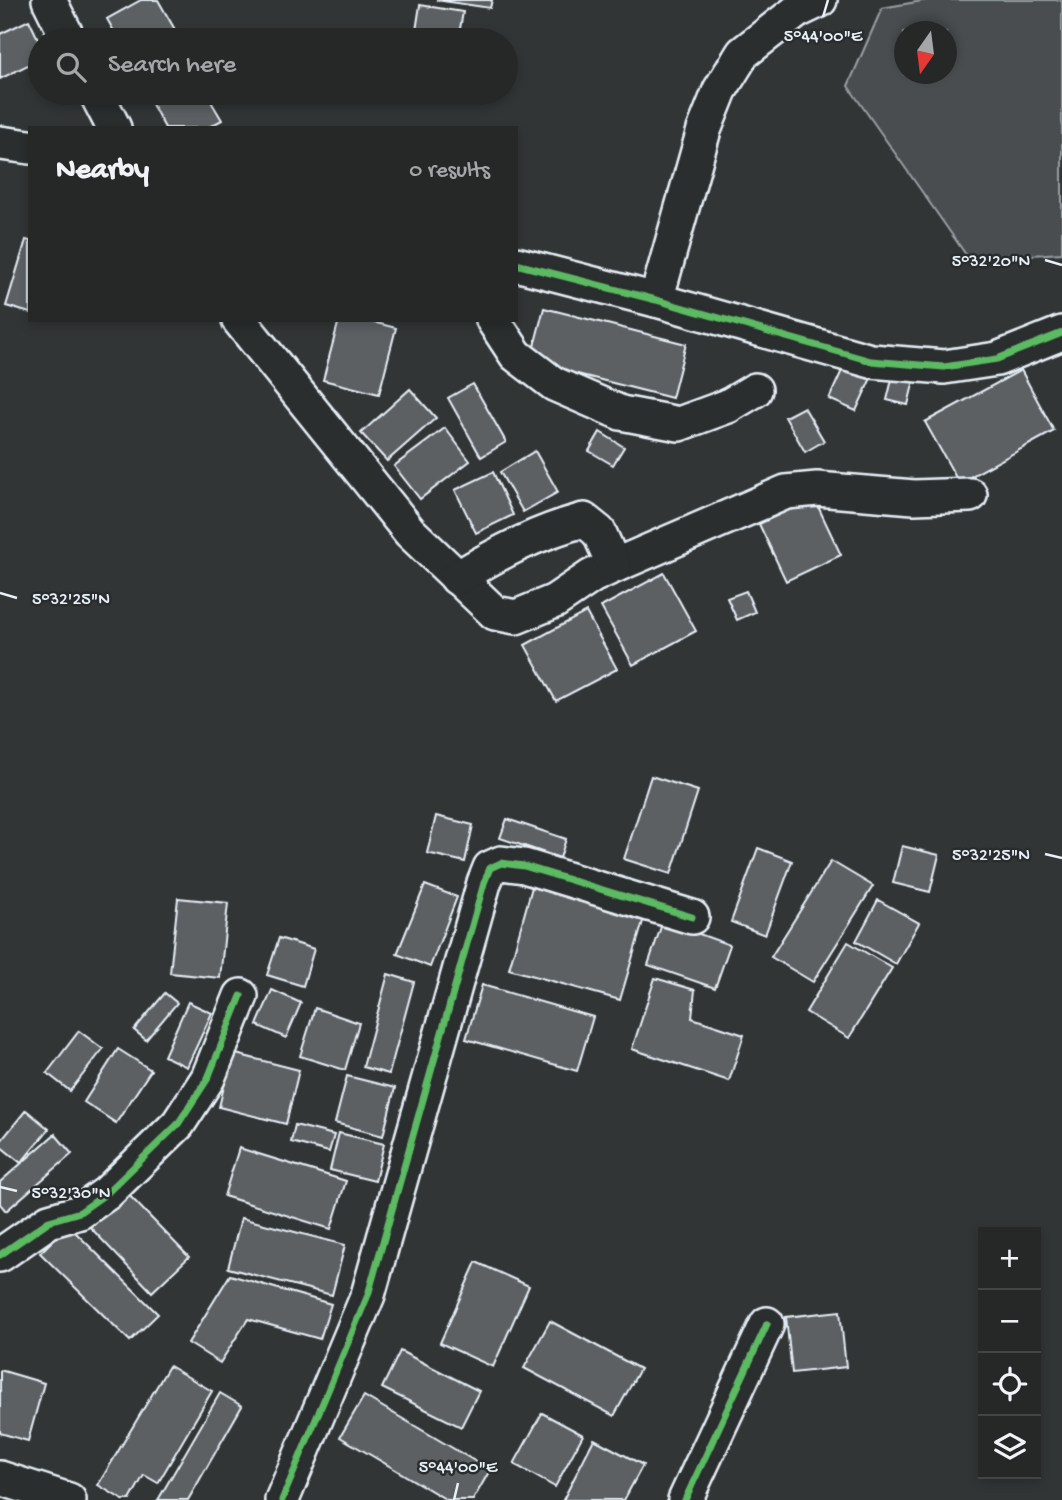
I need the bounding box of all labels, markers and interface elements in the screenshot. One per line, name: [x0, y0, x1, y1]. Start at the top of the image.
north arrow: [894, 21, 957, 84]
text: 5°44'00"E: [784, 27, 863, 48]
search box: [28, 28, 518, 105]
icon: search: [52, 48, 90, 86]
text: Search here: [108, 51, 236, 82]
text: Nearby: [56, 154, 149, 189]
text: 0 results: [409, 158, 490, 185]
text: 5°32'20"N: [952, 252, 1030, 273]
text: 5°32'25"N: [32, 590, 110, 611]
text: 5°32'25"N: [952, 846, 1030, 867]
text: 5°32'30"N: [31, 1184, 111, 1205]
map controls: [978, 1227, 1041, 1479]
button: +: [978, 1227, 1041, 1290]
button: −: [978, 1290, 1041, 1353]
button: locate: [978, 1353, 1041, 1416]
button: layers: [978, 1416, 1041, 1479]
text: 5°44'00"E: [419, 1458, 498, 1479]

